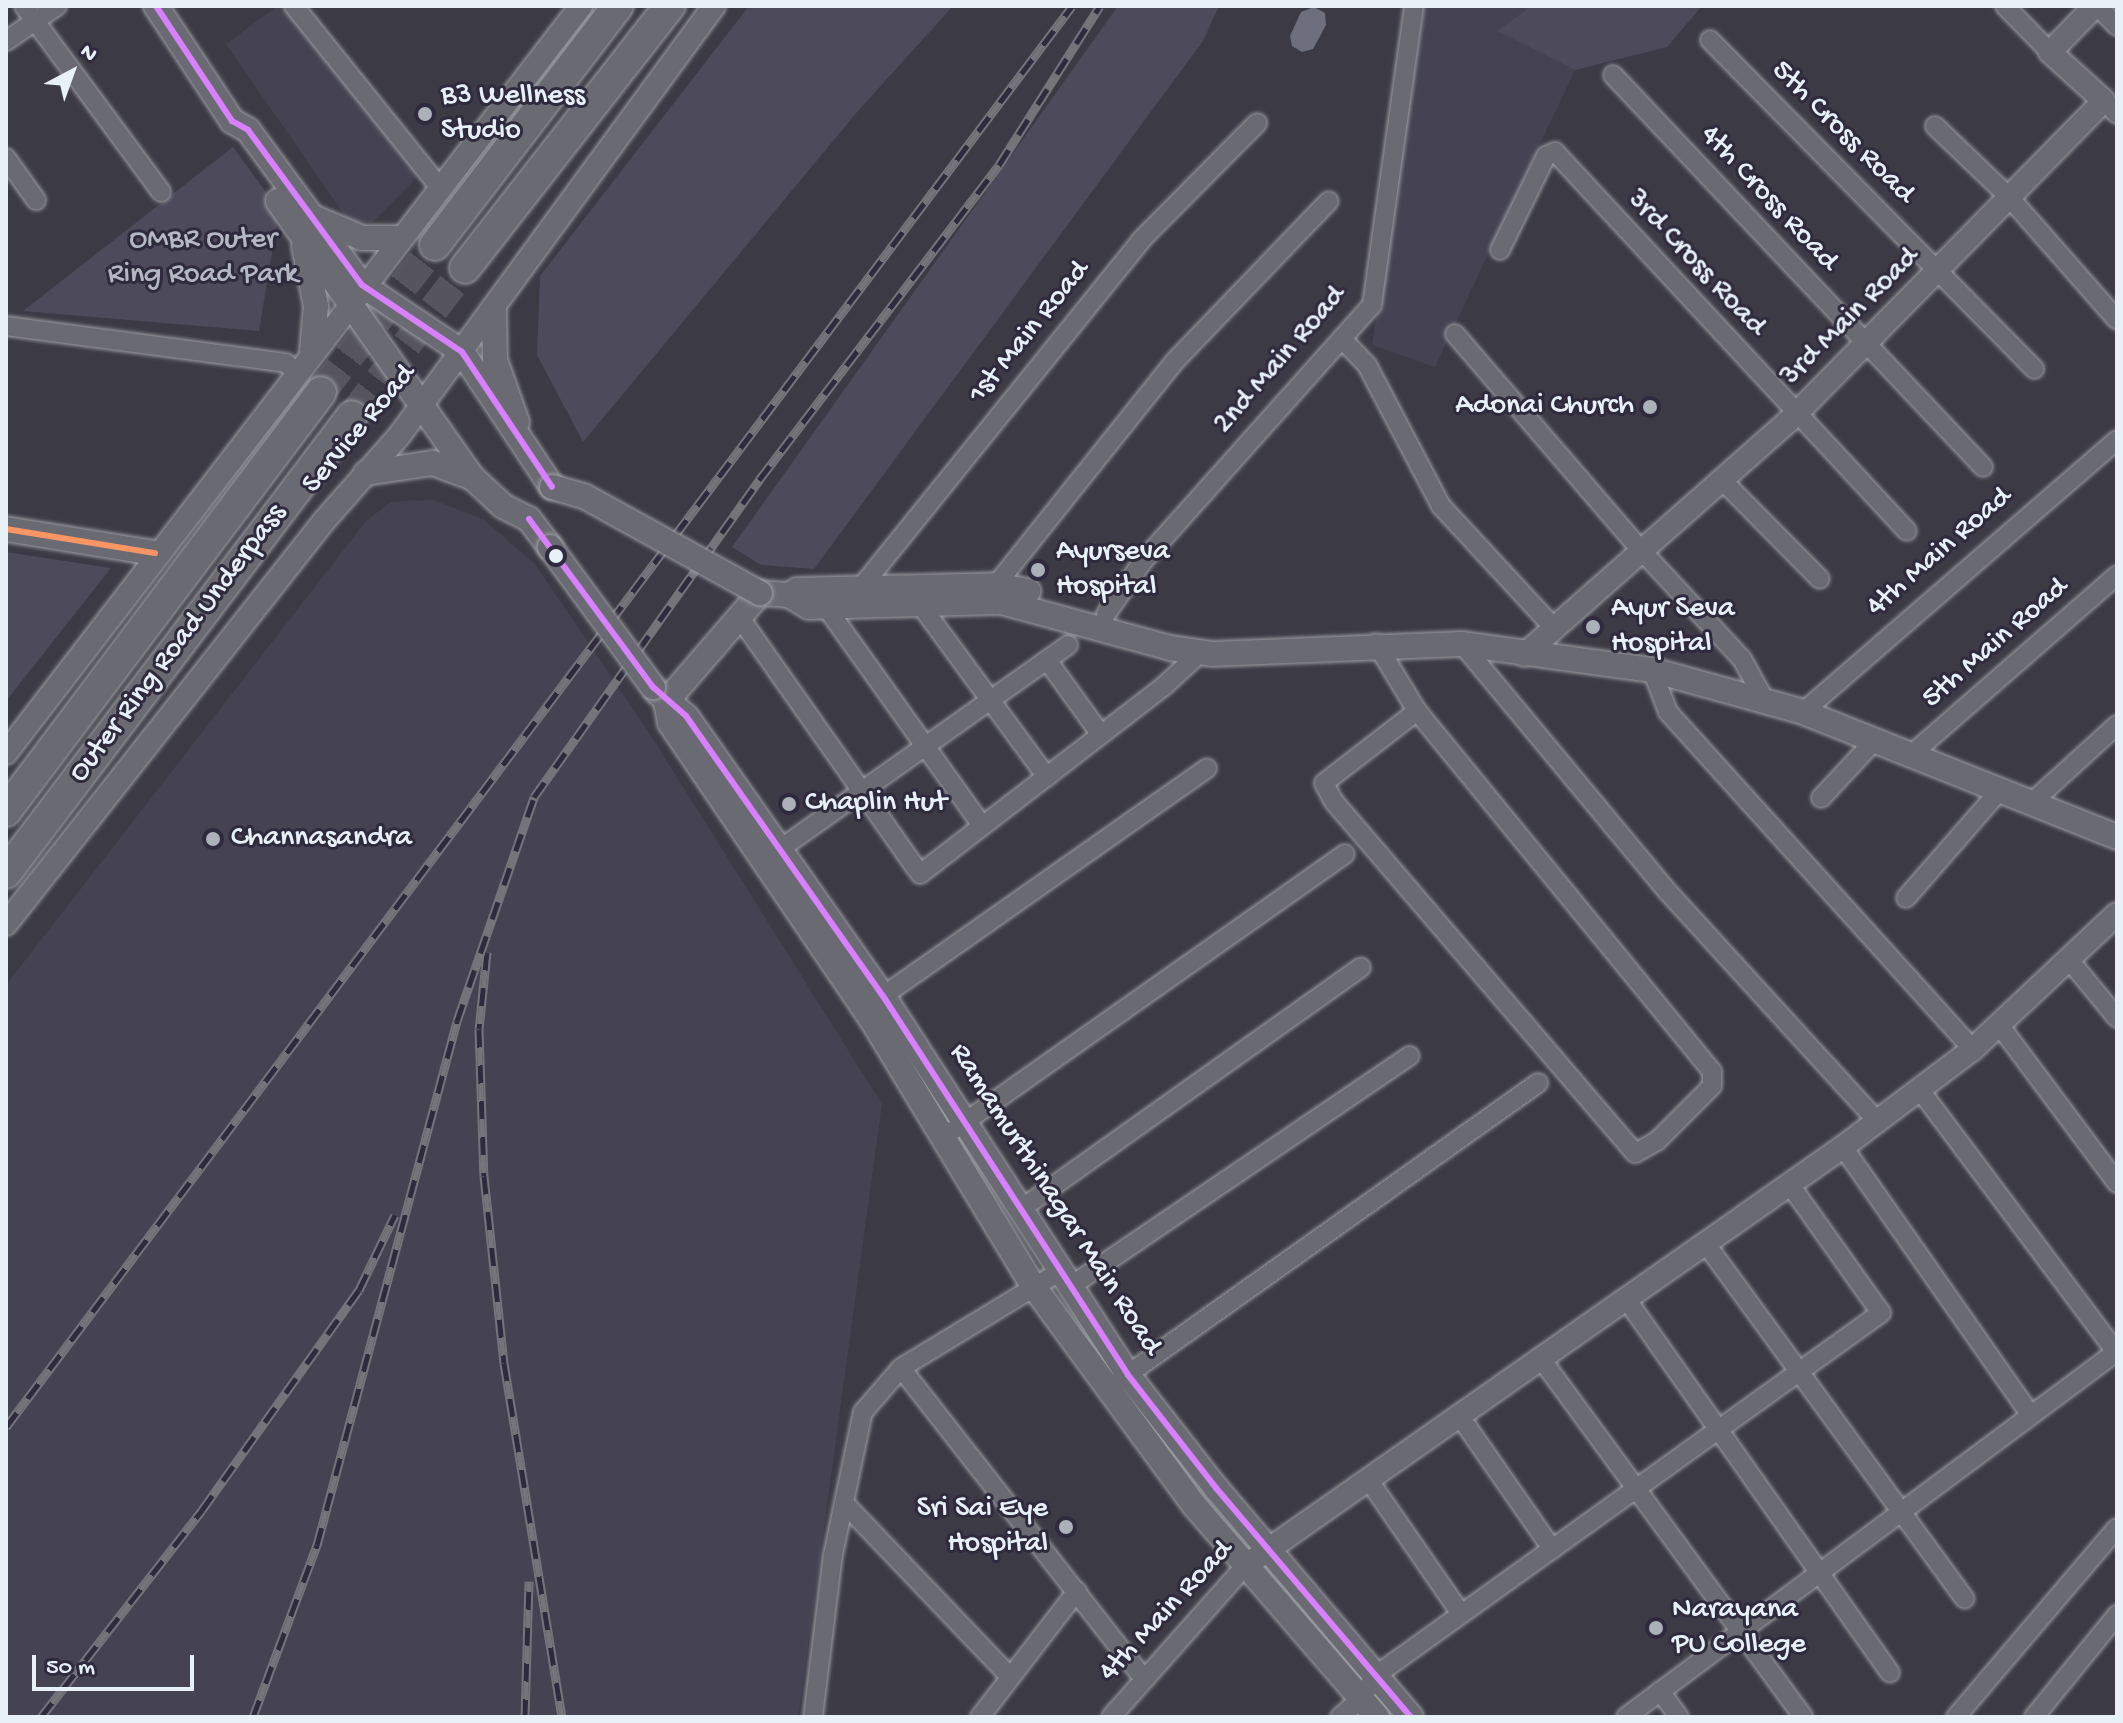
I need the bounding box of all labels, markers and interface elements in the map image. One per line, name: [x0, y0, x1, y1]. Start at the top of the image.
north arrow: [32, 32, 112, 112]
text: N: [74, 39, 102, 68]
street label: 5th Cross Road: [1763, 54, 1921, 212]
place label: B3 Wellness Studio: [441, 79, 585, 150]
marker: B3 Wellness Studio: [416, 105, 434, 123]
street label: 4th Cross Road: [1691, 118, 1845, 280]
street label: 3rd Cross Road: [1618, 183, 1772, 345]
park label: OMBR Outer Ring Road Park: [108, 223, 298, 294]
street label: 3rd Main Road: [1774, 241, 1928, 395]
street label: 1st Main Road: [961, 254, 1099, 412]
street label: 2nd Main Road: [1207, 280, 1355, 442]
street label: Service Road: [295, 358, 425, 502]
place label: Adonai Church: [1455, 389, 1634, 425]
marker: Adonai Church: [1641, 398, 1659, 416]
street label: 4th Main Road: [1860, 480, 2020, 626]
street label: Outer Ring Road Underpass: [62, 498, 296, 790]
place label: Ayurseva Hospital: [1056, 535, 1170, 606]
unlabelled marker: [548, 548, 564, 564]
marker: Ayurseva Hospital: [1027, 559, 1049, 581]
street label: 5th Main Road: [1915, 571, 2077, 717]
place label: Ayur Seva Hospital: [1611, 592, 1735, 662]
marker: Ayur Seva Hospital: [1582, 616, 1604, 638]
place label: Chaplin Hut: [805, 786, 947, 822]
marker: Chaplin Hut: [780, 795, 798, 813]
place label: Channasandra: [231, 821, 412, 857]
marker: Channasandra: [202, 828, 224, 850]
street label: Ramamurthinagar Main Road: [940, 1037, 1168, 1363]
place label: Sri Sai Eye Hospital: [917, 1492, 1048, 1562]
marker: Sri Sai Eye Hospital: [1055, 1516, 1077, 1538]
street label: 4th Main Road: [1092, 1534, 1242, 1690]
place label: Narayana PU College: [1672, 1593, 1806, 1664]
marker: Narayana PU College: [1647, 1619, 1665, 1637]
scale bar: [36, 1639, 198, 1689]
text: 50 m: [46, 1654, 95, 1683]

